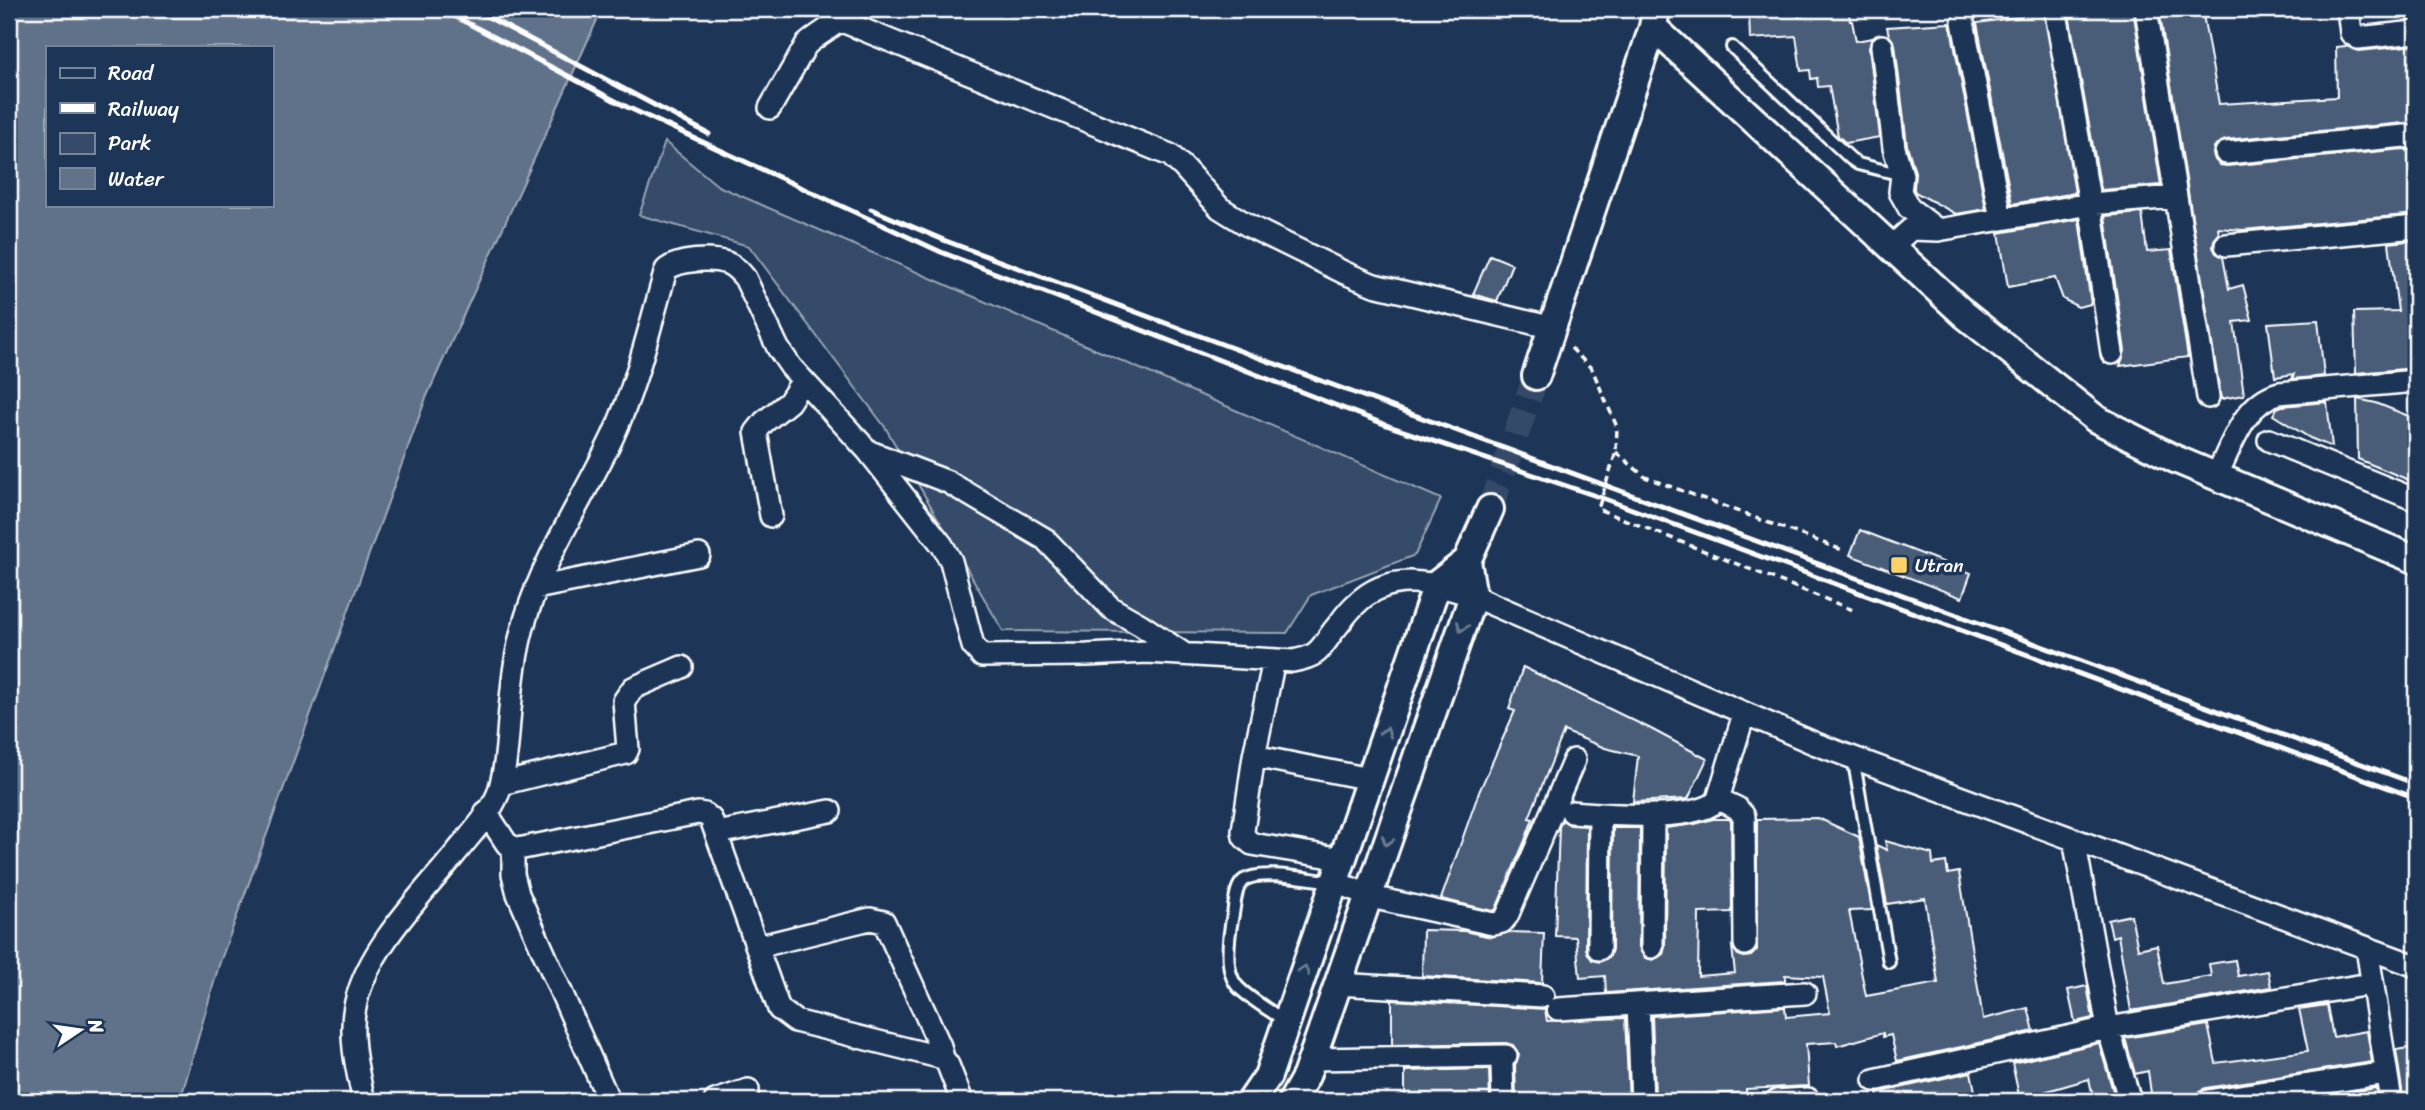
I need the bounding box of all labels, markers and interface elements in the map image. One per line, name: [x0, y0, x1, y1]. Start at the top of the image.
legend: [46, 46, 273, 206]
text: Road: [108, 54, 155, 92]
text: Railway: [108, 90, 179, 128]
text: Park: [108, 124, 151, 162]
text: Water: [108, 160, 165, 198]
place label: Utran: [1915, 549, 1964, 582]
marker: Utran: [1889, 555, 1909, 575]
one-way arrow: [1456, 620, 1470, 632]
one-way arrow: [1378, 727, 1392, 739]
one-way arrow: [1381, 835, 1395, 847]
one-way arrow: [1296, 965, 1310, 977]
north arrow: [46, 995, 116, 1064]
text: N: [78, 1015, 114, 1037]

